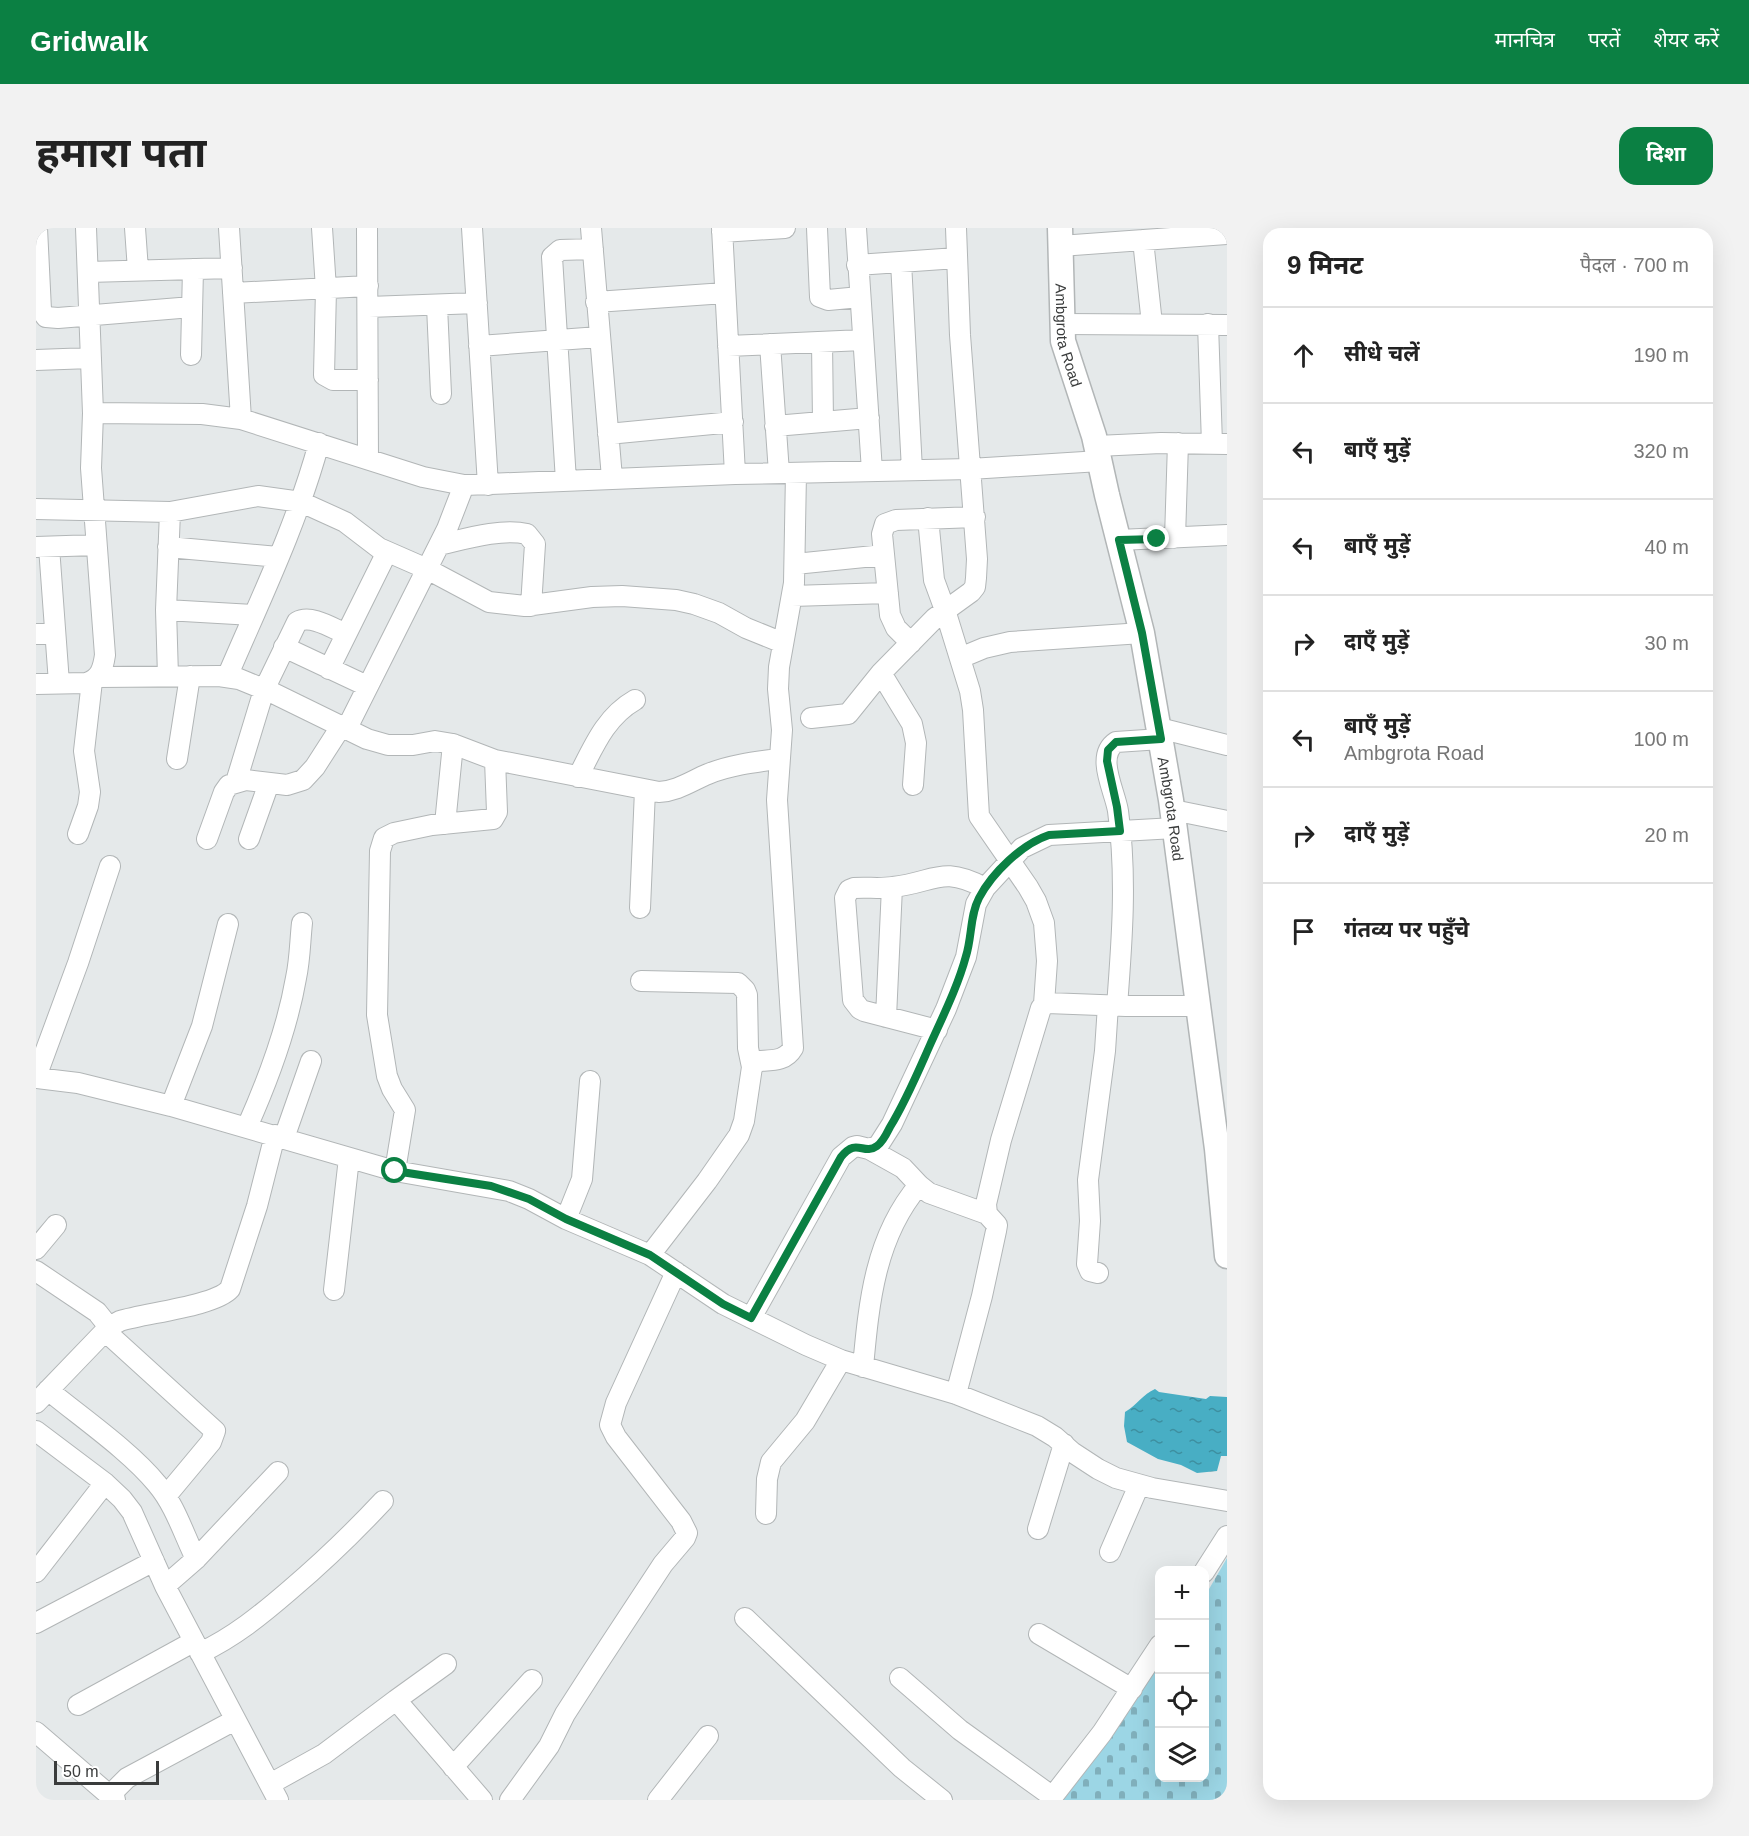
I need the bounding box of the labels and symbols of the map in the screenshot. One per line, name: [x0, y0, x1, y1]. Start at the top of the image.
street label: Ambgrota Road: [1053, 283, 1086, 389]
route end: [1143, 525, 1169, 551]
street label: Ambgrota Road: [1155, 755, 1187, 862]
route start: [381, 1157, 407, 1183]
scale bar: [54, 1758, 159, 1786]

